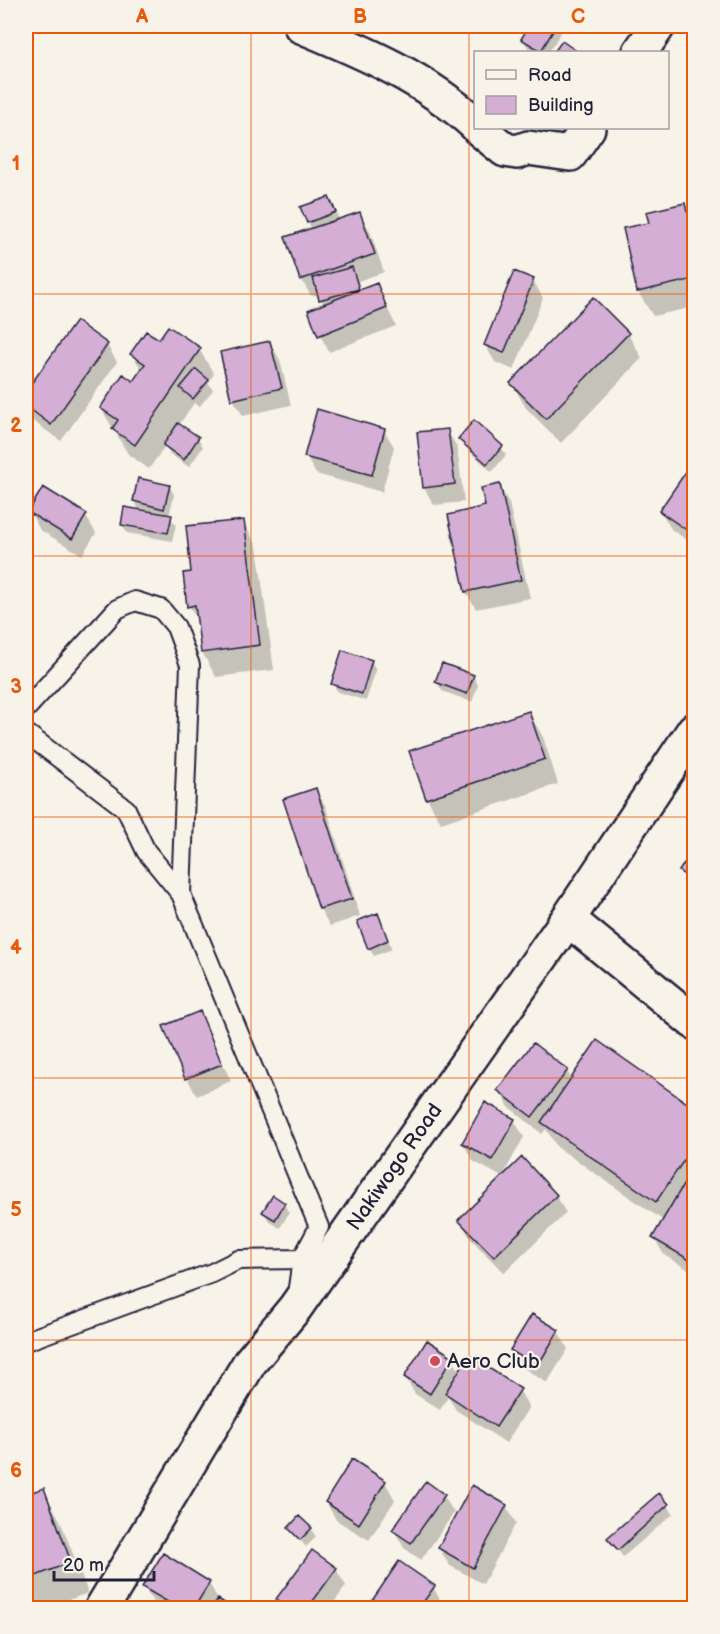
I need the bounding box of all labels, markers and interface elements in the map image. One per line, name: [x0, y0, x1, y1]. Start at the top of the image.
text: A: [135, 5, 149, 29]
text: B: [353, 5, 367, 29]
text: C: [571, 5, 585, 29]
legend: [474, 51, 669, 129]
text: Road: [528, 65, 572, 86]
text: Building: [528, 95, 594, 116]
text: 1: [12, 152, 20, 176]
text: 2: [10, 414, 22, 438]
text: 3: [10, 675, 22, 699]
text: 4: [10, 936, 22, 960]
street label: Nakiwogo Road: [341, 1098, 447, 1235]
text: 5: [10, 1198, 22, 1222]
place label: Aero Club: [447, 1349, 540, 1374]
marker: Aero Club: [428, 1354, 442, 1368]
text: 6: [10, 1459, 22, 1483]
scale bar: [54, 1544, 154, 1582]
text: 20 m: [63, 1555, 104, 1576]

